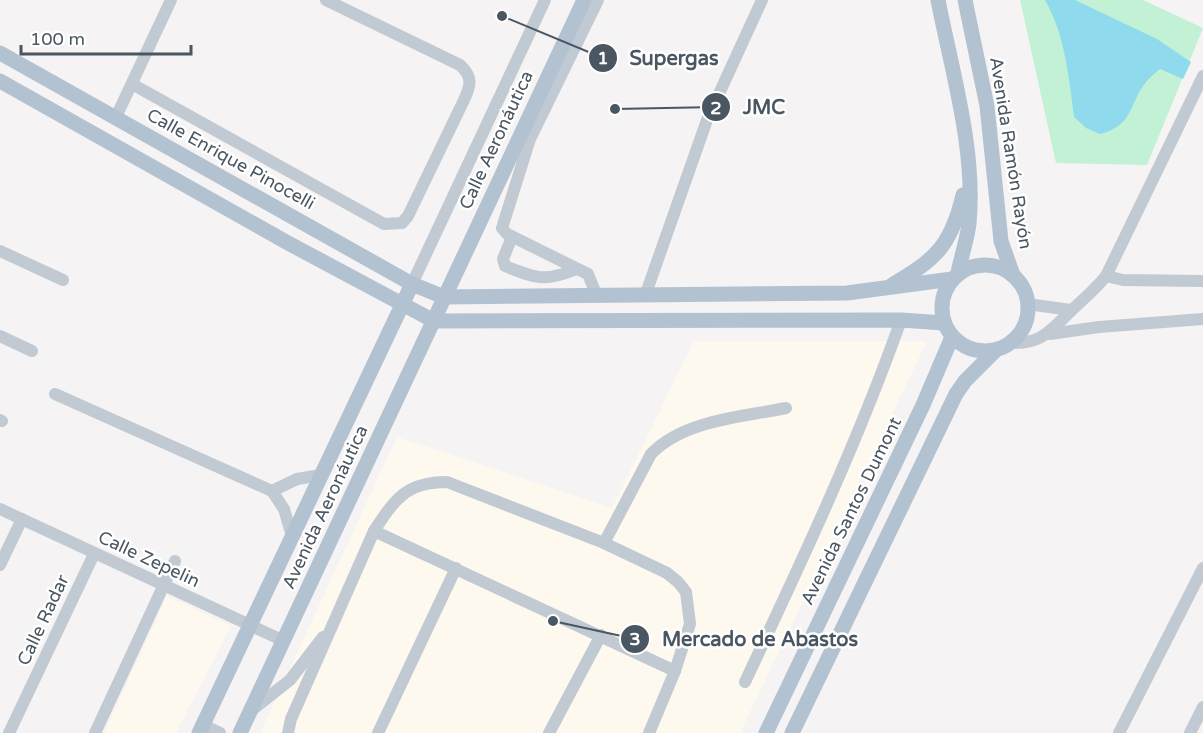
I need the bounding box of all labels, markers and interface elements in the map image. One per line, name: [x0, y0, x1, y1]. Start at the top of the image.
scale bar: [21, 18, 190, 56]
text: 100 m: [30, 28, 85, 50]
callout: Supergas: [588, 39, 731, 77]
text: 1: [597, 47, 609, 69]
text: Supergas: [629, 47, 719, 71]
street label: Avenida Ramón Rayón: [985, 55, 1037, 251]
street label: Calle Aeronáutica: [454, 67, 538, 213]
callout: JMC: [701, 88, 797, 126]
text: JMC: [742, 96, 785, 120]
text: 2: [710, 97, 722, 119]
street label: Calle Enrique Pinocelli: [143, 104, 319, 214]
street label: Avenida Santos Dumont: [796, 413, 906, 609]
street label: Avenida Aeronáutica: [277, 422, 373, 592]
street label: Calle Zepelin: [95, 526, 203, 592]
street label: Calle Radar: [12, 571, 74, 669]
callout: Mercado de Abastos: [620, 620, 870, 658]
text: 3: [629, 628, 641, 650]
text: Mercado de Abastos: [662, 628, 858, 652]

